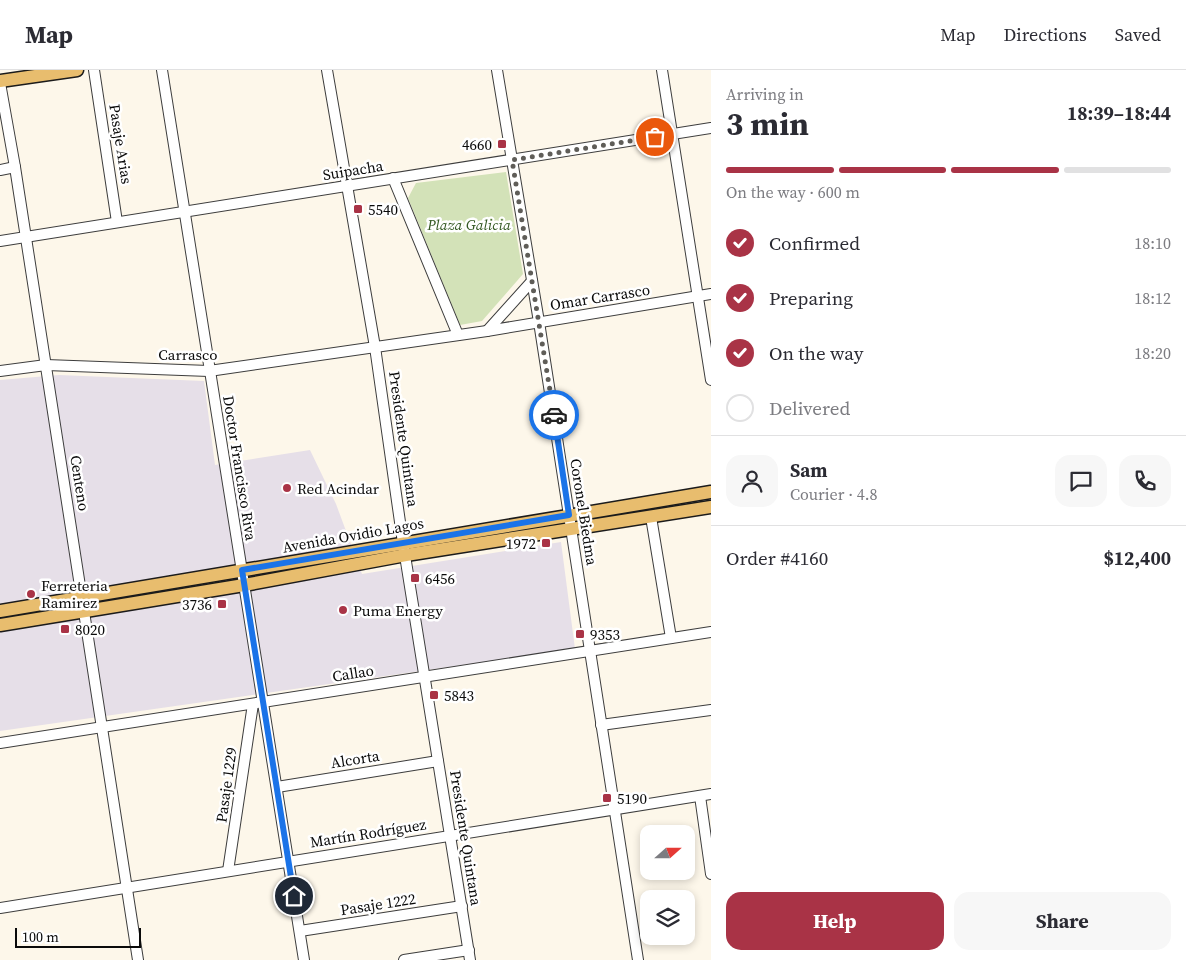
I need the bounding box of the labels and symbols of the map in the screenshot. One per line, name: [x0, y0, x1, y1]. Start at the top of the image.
street label: Pasaje Arias: [104, 102, 138, 186]
pin: [634, 116, 676, 158]
place label: 4660: [462, 134, 492, 155]
marker: 4660: [496, 138, 508, 150]
street label: Suipacha: [321, 155, 385, 185]
place label: 5540: [368, 199, 398, 220]
marker: 5540: [352, 203, 364, 215]
park label: Plaza Galicia: [426, 214, 511, 235]
street label: Omar Carrasco: [549, 279, 651, 315]
street label: Carrasco: [158, 344, 218, 365]
street label: Presidente Quintana: [384, 370, 424, 509]
courier: [529, 390, 579, 440]
street label: Doctor Francisco Riva: [218, 394, 262, 542]
street label: Centeno: [65, 454, 95, 512]
street label: Coronel Biedma: [565, 457, 603, 567]
place label: Red Acindar: [297, 478, 380, 499]
marker: Red Acindar: [281, 482, 293, 494]
street label: Avenida Ovidio Lagos: [281, 512, 425, 558]
place label: 1972: [506, 533, 536, 554]
marker: 1972: [540, 537, 552, 549]
place label: 6456: [425, 568, 455, 589]
marker: 6456: [409, 572, 421, 584]
place label: Ferreteria Ramirez: [41, 575, 108, 613]
marker: Ferreteria Ramirez: [25, 588, 37, 600]
place label: 3736: [182, 594, 212, 615]
marker: 3736: [216, 598, 228, 610]
place label: Puma Energy: [353, 600, 443, 621]
marker: Puma Energy: [337, 604, 349, 616]
place label: 8020: [75, 619, 105, 640]
marker: 8020: [59, 623, 71, 635]
place label: 9353: [590, 624, 620, 645]
marker: 9353: [574, 628, 586, 640]
street label: Callao: [331, 659, 375, 687]
place label: 5843: [444, 685, 474, 706]
marker: 5843: [428, 689, 440, 701]
street label: Alcorta: [329, 745, 381, 773]
street label: Pasaje 1229: [210, 746, 242, 824]
street label: Presidente Quintana: [445, 769, 487, 908]
place label: 5190: [617, 788, 647, 809]
marker: 5190: [601, 792, 613, 804]
street label: Martín Rodríguez: [308, 813, 428, 853]
north arrow: [640, 825, 695, 880]
pin: [273, 875, 315, 917]
street label: Pasaje 1222: [339, 888, 417, 920]
scale bar: [15, 925, 141, 948]

